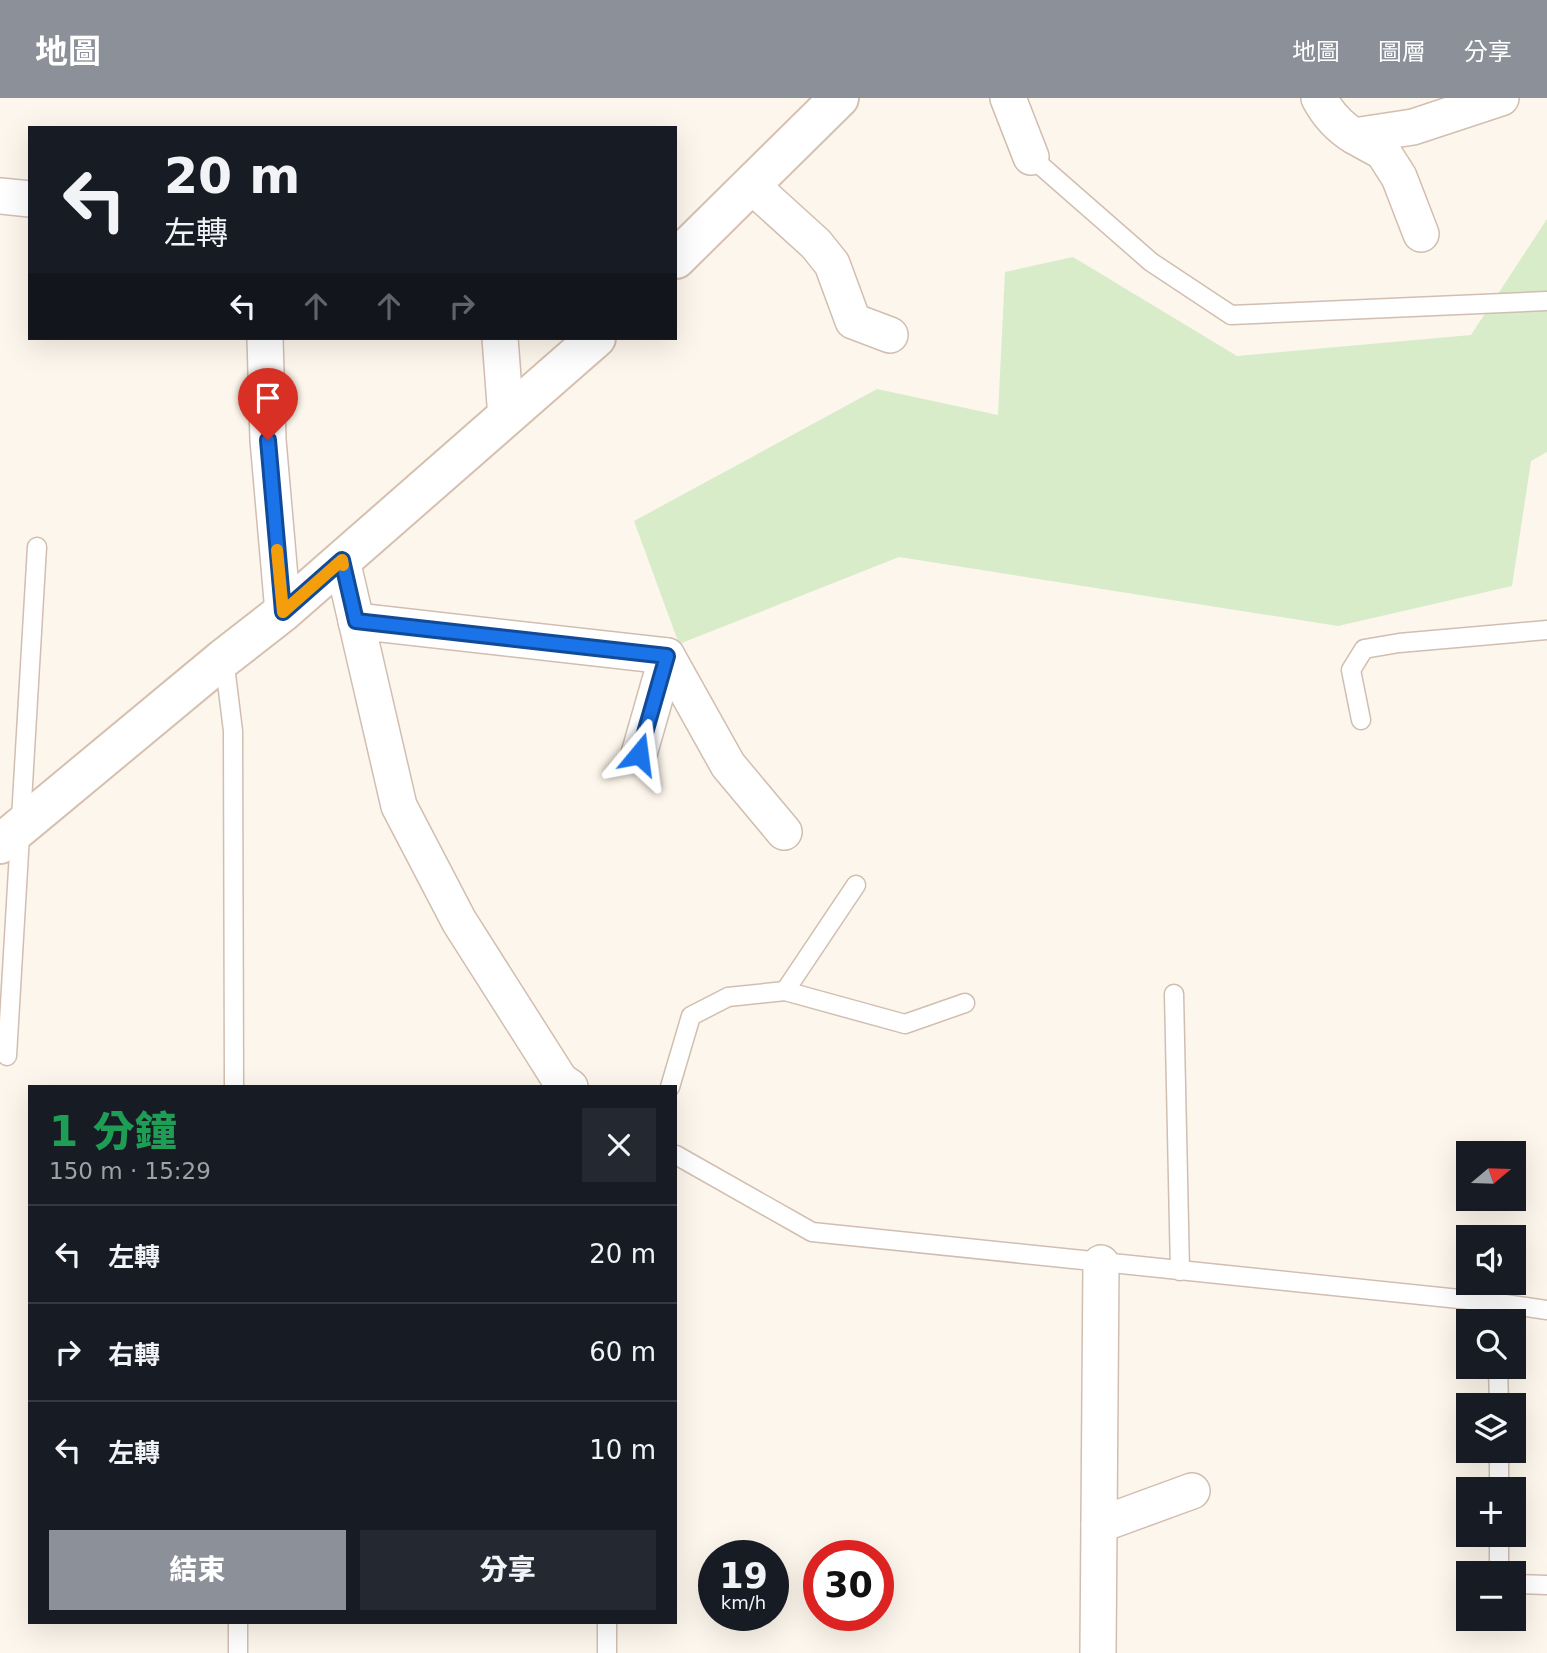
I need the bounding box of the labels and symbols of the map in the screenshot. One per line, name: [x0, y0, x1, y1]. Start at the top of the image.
pin: [238, 368, 298, 440]
position arrow: [602, 717, 676, 791]
north arrow: [1456, 1141, 1526, 1211]
speed limit sign: 30: [803, 1540, 894, 1631]

